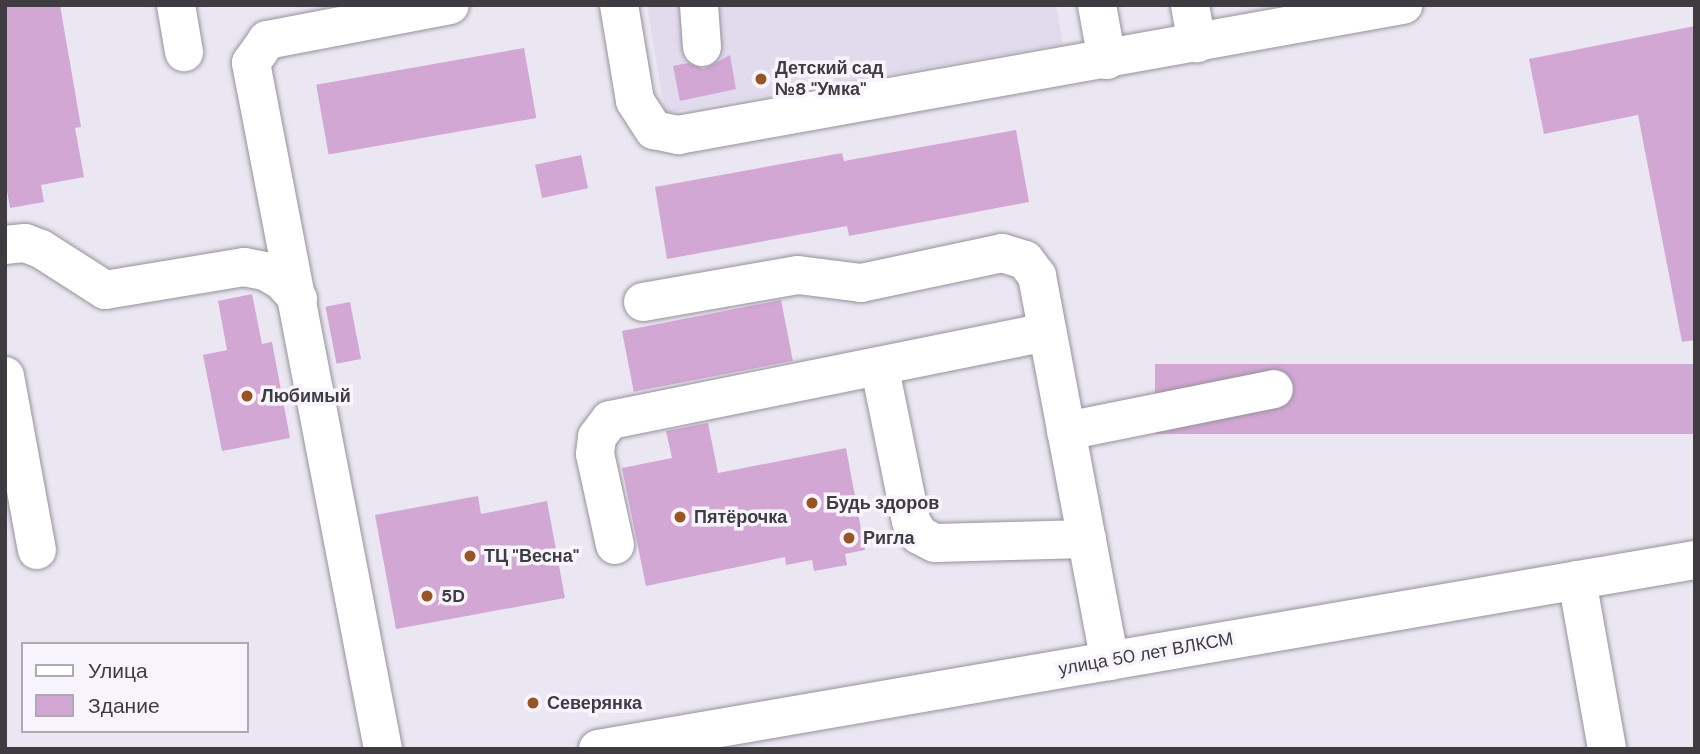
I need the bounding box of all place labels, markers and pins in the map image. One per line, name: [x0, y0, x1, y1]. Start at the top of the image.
place label: Детский сад №8 "Умка": [775, 58, 883, 100]
marker: Детский сад №8 "Умка": [753, 71, 769, 87]
place label: Любимый: [261, 385, 351, 407]
marker: Любимый: [239, 388, 255, 404]
place label: Будь здоров: [826, 492, 939, 514]
marker: Будь здоров: [804, 495, 820, 511]
place label: Пятёрочка: [694, 506, 787, 528]
marker: Пятёрочка: [672, 509, 688, 525]
place label: Ригла: [863, 527, 915, 549]
marker: Ригла: [841, 530, 857, 546]
place label: ТЦ "Весна": [484, 545, 579, 567]
marker: ТЦ "Весна": [462, 548, 478, 564]
place label: 5D: [441, 585, 465, 607]
marker: 5D: [419, 588, 435, 604]
place label: Северянка: [547, 692, 642, 714]
marker: Северянка: [525, 695, 541, 711]

